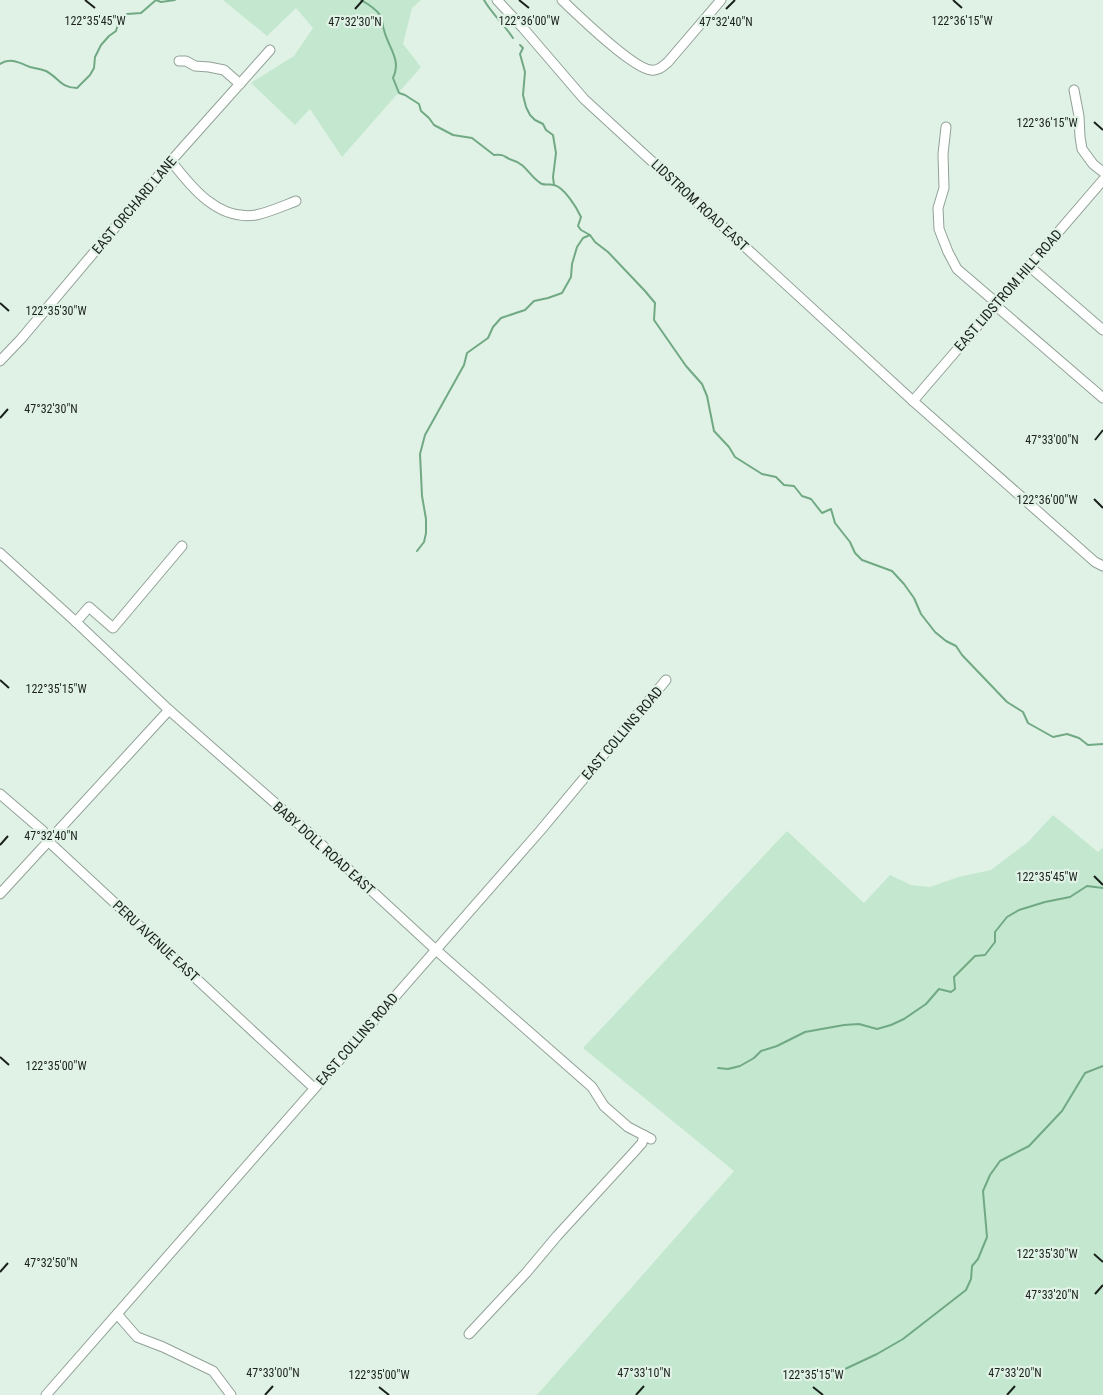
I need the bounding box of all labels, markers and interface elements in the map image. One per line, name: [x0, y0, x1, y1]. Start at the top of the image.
text: 122°35'45"W: [64, 14, 126, 28]
text: 122°36'00"W: [498, 14, 560, 28]
text: 122°36'15"W: [931, 14, 993, 28]
text: 47°32'30"N: [328, 15, 382, 29]
text: 47°32'40"N: [699, 15, 753, 29]
text: 122°36'15"W: [1016, 116, 1078, 130]
street label: EAST ORCHARD LANE: [89, 153, 179, 257]
street label: LIDSTROM ROAD EAST: [648, 156, 752, 254]
street label: EAST LIDSTROM HILL ROAD: [951, 226, 1065, 354]
text: 122°35'30"W: [25, 304, 87, 318]
text: 47°32'30"N: [24, 402, 78, 416]
text: 47°33'00"N: [1025, 433, 1079, 447]
text: 122°36'00"W: [1016, 493, 1078, 507]
text: 122°35'15"W: [25, 682, 87, 696]
street label: EAST COLLINS ROAD: [578, 683, 666, 783]
street label: BABY DOLL ROAD EAST: [270, 798, 378, 898]
text: 47°32'40"N: [24, 829, 78, 843]
text: 122°35'45"W: [1016, 870, 1078, 884]
street label: PERU AVENUE EAST: [110, 897, 202, 985]
street label: EAST COLLINS ROAD: [313, 990, 401, 1088]
text: 122°35'00"W: [25, 1059, 87, 1073]
text: 122°35'30"W: [1016, 1247, 1078, 1261]
text: 47°32'50"N: [24, 1256, 78, 1270]
text: 47°33'20"N: [1025, 1288, 1079, 1302]
text: 47°33'00"N: [246, 1366, 300, 1380]
text: 47°33'10"N: [617, 1366, 671, 1380]
text: 47°33'20"N: [988, 1366, 1042, 1380]
text: 122°35'00"W: [348, 1368, 410, 1382]
text: 122°35'15"W: [782, 1368, 844, 1382]

